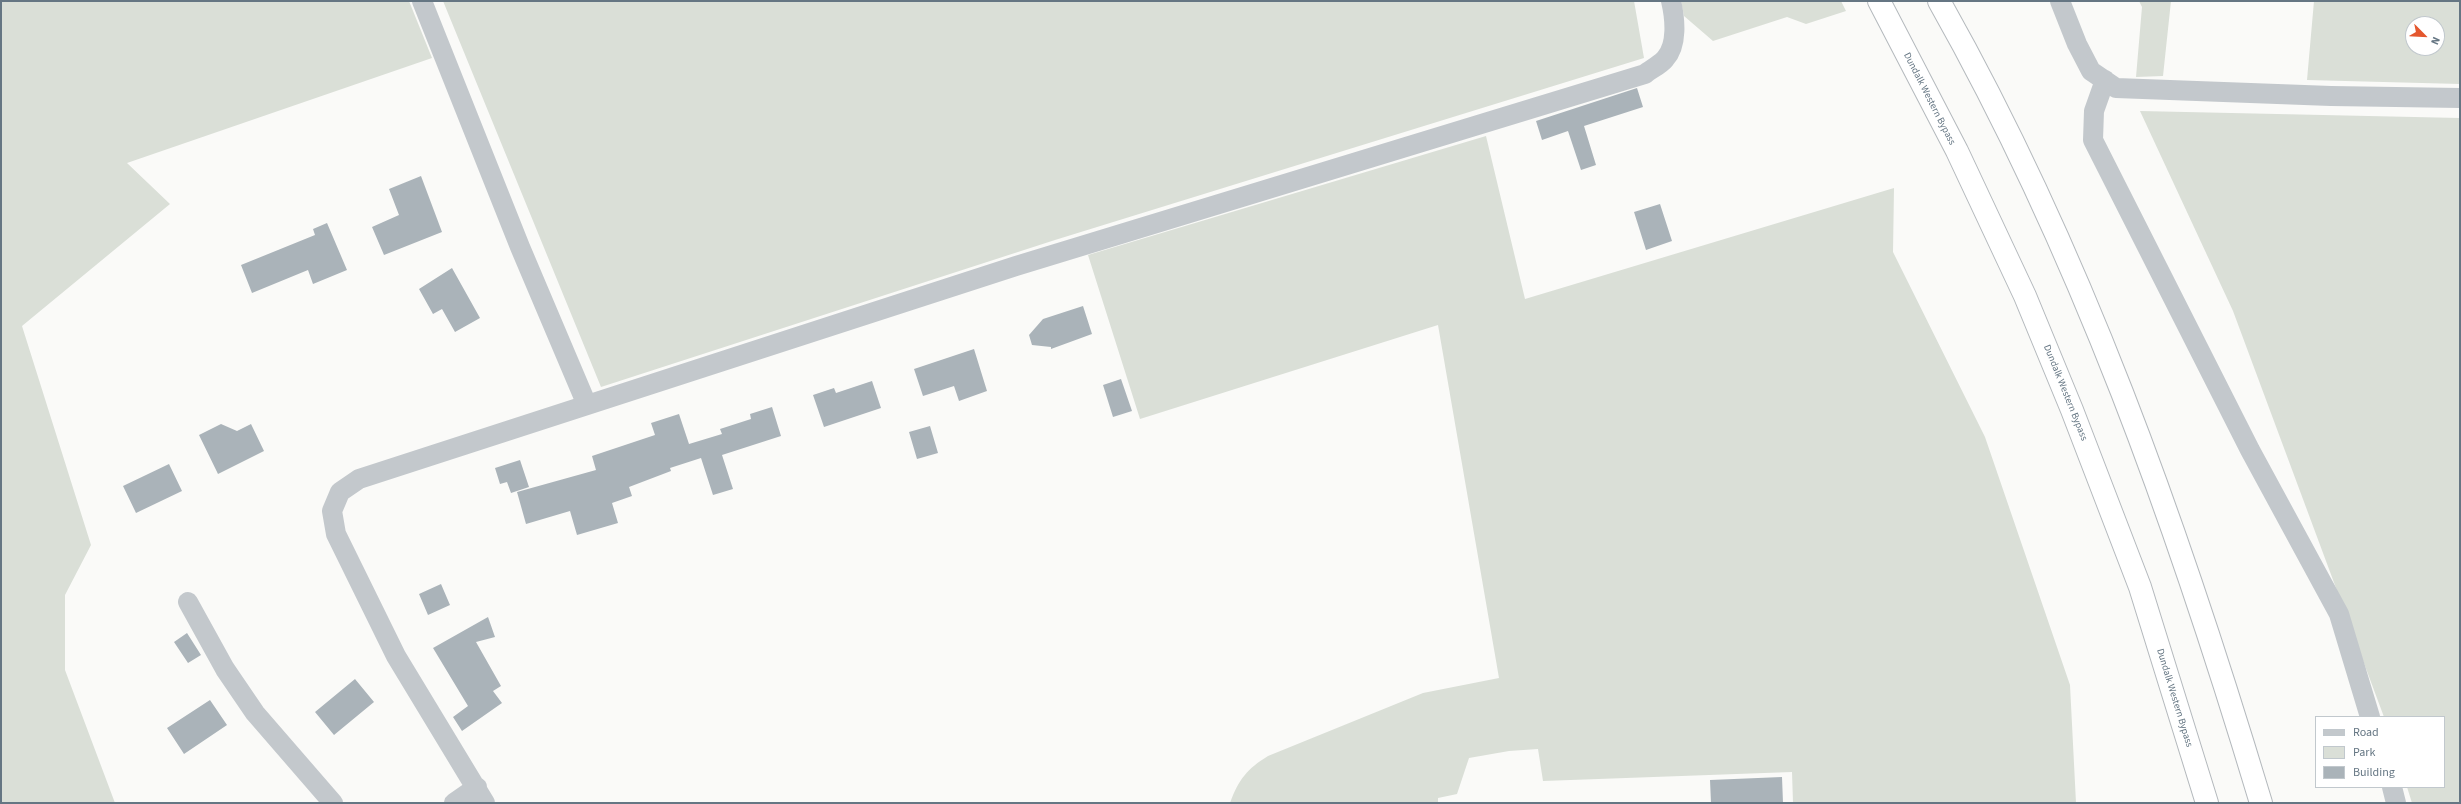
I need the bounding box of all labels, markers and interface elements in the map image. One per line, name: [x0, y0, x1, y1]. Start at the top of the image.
north arrow: [2405, 16, 2445, 56]
text: N: [2427, 34, 2444, 47]
street label: Dundalk Western Bypass: [1900, 51, 1958, 147]
street label: Dundalk Western Bypass: [2040, 343, 2090, 443]
street label: Dundalk Western Bypass: [2153, 647, 2195, 749]
legend: [2315, 716, 2445, 788]
text: Road: [2353, 724, 2379, 741]
text: Park: [2353, 744, 2375, 761]
text: Building: [2353, 764, 2395, 781]

